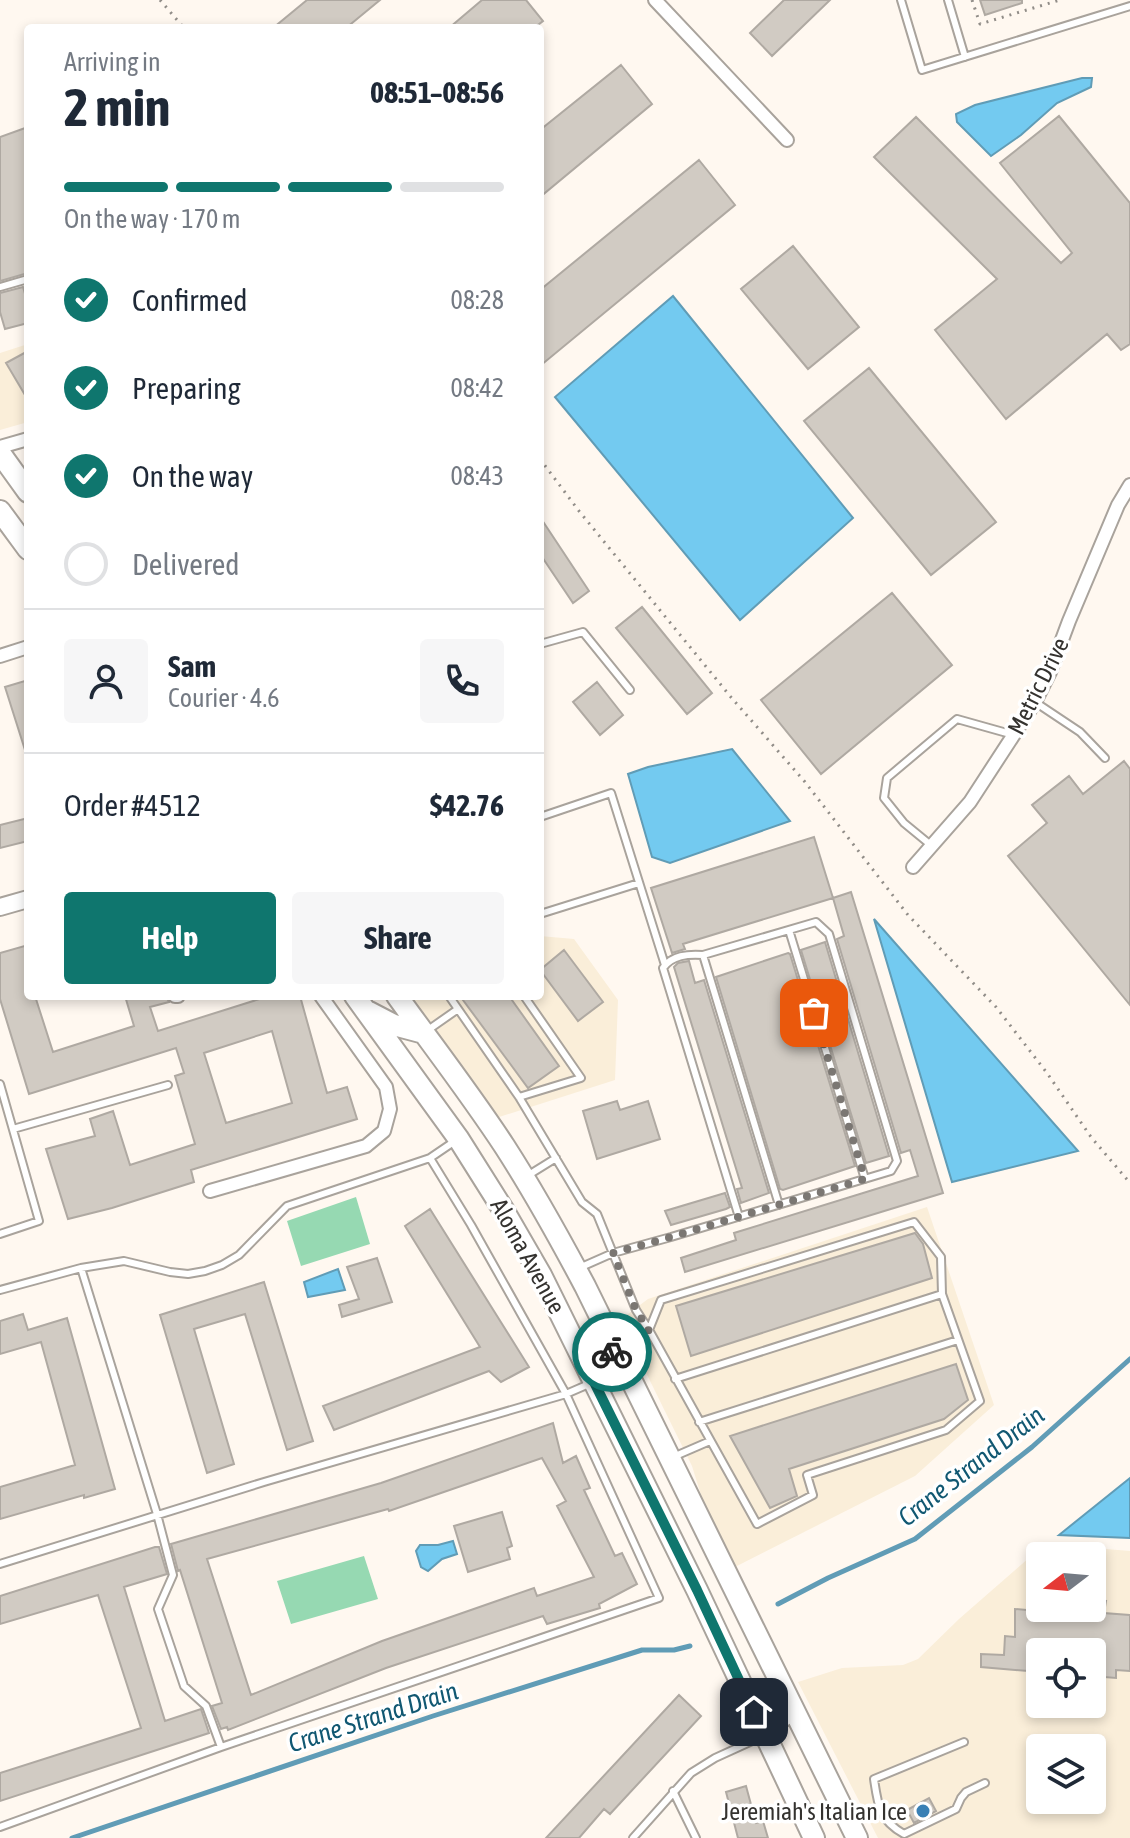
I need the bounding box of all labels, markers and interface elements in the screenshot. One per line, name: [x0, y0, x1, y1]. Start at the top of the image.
text: Arriving in: [64, 47, 161, 77]
text: 08:51–08:56: [370, 75, 504, 109]
text: 2 min: [64, 77, 170, 137]
text: On the way · 170 m: [64, 204, 241, 234]
icon: check: [64, 278, 108, 322]
text: Confirmed: [132, 283, 247, 317]
text: 08:28: [450, 285, 504, 315]
icon: check: [64, 366, 108, 410]
text: Preparing: [132, 371, 241, 405]
text: 08:42: [450, 373, 504, 403]
icon: check: [64, 454, 108, 498]
text: On the way: [132, 459, 253, 493]
text: 08:43: [450, 461, 504, 491]
text: Delivered: [132, 547, 240, 581]
street label: Metric Drive: [1002, 633, 1074, 739]
button: person: [64, 639, 148, 723]
button: phone: [420, 639, 504, 723]
text: Sam: [168, 649, 216, 683]
text: Courier · 4.6: [168, 683, 279, 713]
text: Order #4512: [64, 788, 201, 822]
text: $42.76: [430, 788, 504, 822]
button: Help: [64, 892, 276, 984]
button: Share: [292, 892, 504, 984]
pin: [780, 979, 848, 1047]
icon: bag: [792, 991, 836, 1035]
street label: Aloma Avenue: [485, 1194, 571, 1318]
courier: [572, 1312, 652, 1392]
icon: bike: [590, 1330, 634, 1374]
water label: Crane Strand Drain: [892, 1400, 1050, 1532]
north arrow: [1026, 1542, 1106, 1622]
map controls: [1026, 1542, 1106, 1814]
button: locate: [1026, 1638, 1106, 1718]
water label: Crane Strand Drain: [284, 1675, 462, 1759]
pin: [720, 1678, 788, 1746]
icon: home: [732, 1690, 776, 1734]
button: layers: [1026, 1734, 1106, 1814]
place label: Jeremiah's Italian Ice: [722, 1798, 907, 1825]
marker: Jeremiah's Italian Ice: [914, 1802, 932, 1820]

